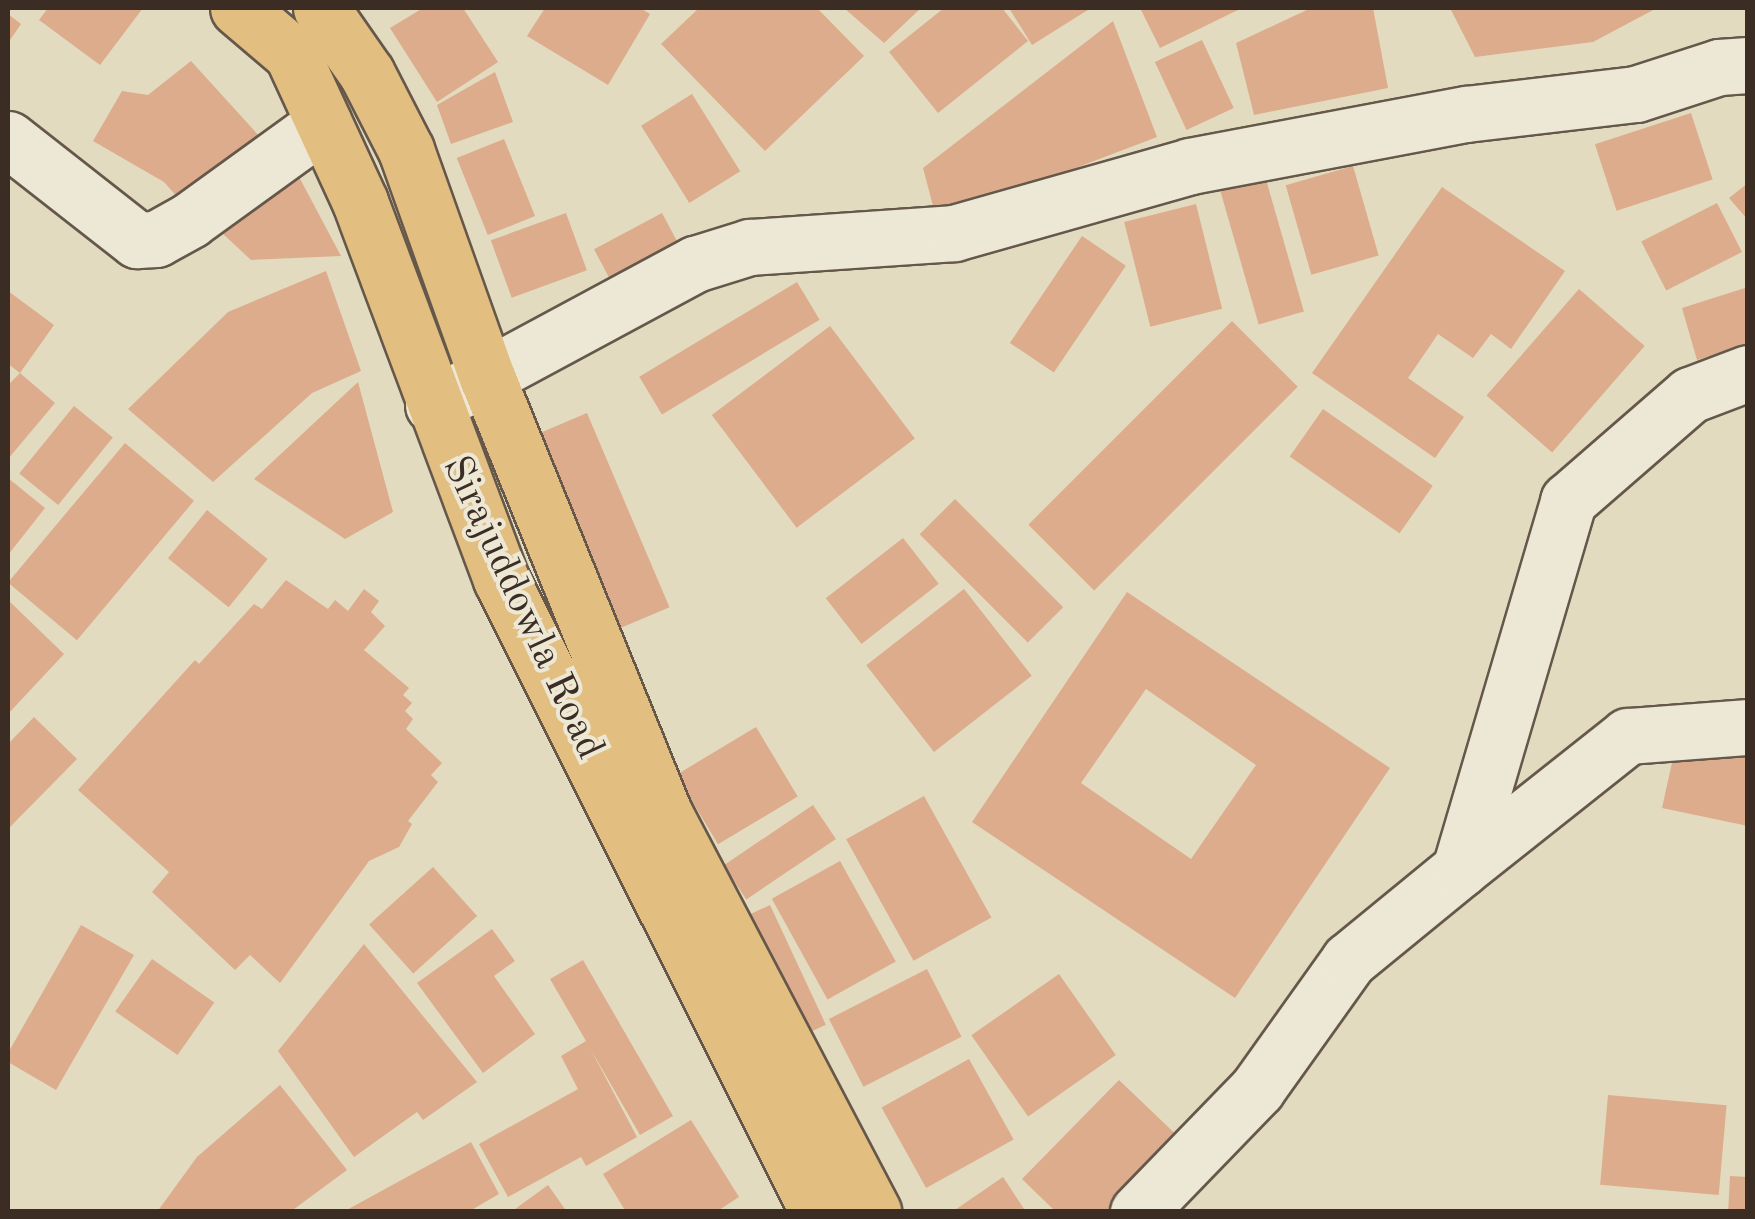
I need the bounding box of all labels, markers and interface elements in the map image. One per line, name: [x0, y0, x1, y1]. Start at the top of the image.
street label: Sirajuddowla Road: [431, 449, 613, 767]

